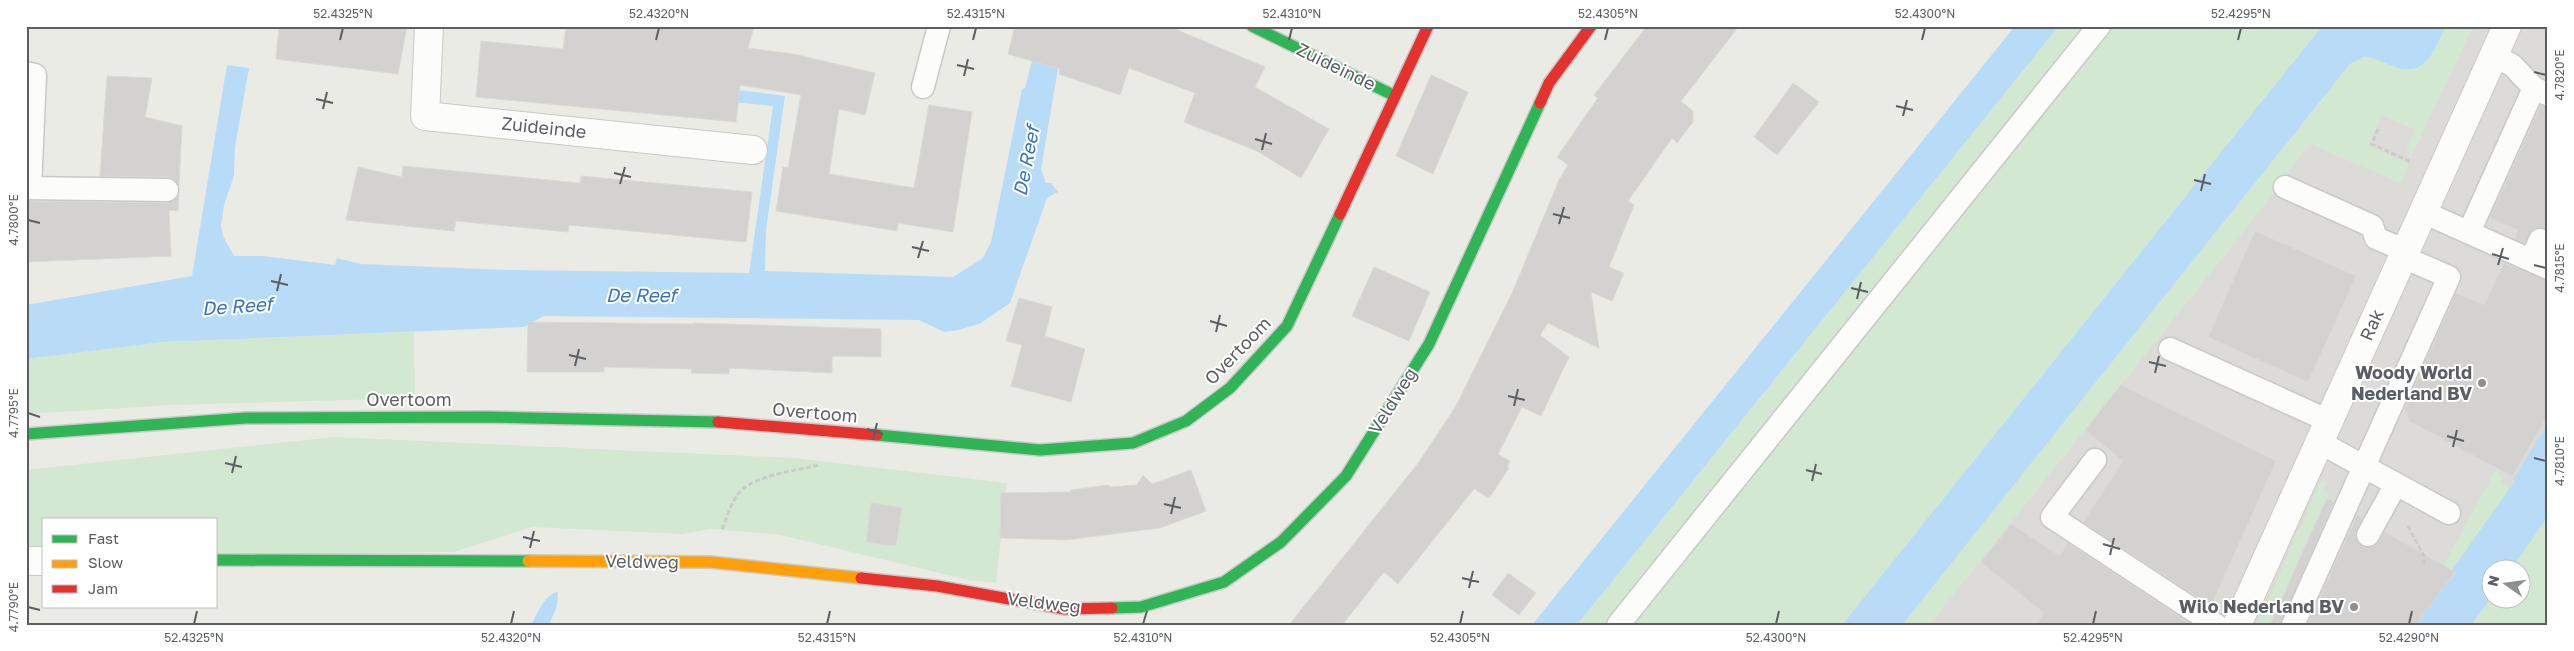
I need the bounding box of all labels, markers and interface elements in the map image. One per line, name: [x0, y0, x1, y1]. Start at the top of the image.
text: 52.4325°N: [313, 6, 373, 21]
text: 52.4320°N: [629, 6, 689, 21]
text: 52.4315°N: [947, 6, 1005, 21]
text: 52.4310°N: [1263, 6, 1321, 21]
text: 52.4305°N: [1578, 6, 1638, 21]
text: 52.4300°N: [1895, 6, 1955, 21]
text: 52.4295°N: [2211, 6, 2271, 21]
street label: Zuideinde: [1293, 38, 1379, 95]
text: 4.7820°E: [2552, 49, 2567, 101]
street label: Zuideinde: [501, 112, 588, 142]
water label: De Reef: [1007, 121, 1044, 198]
text: 4.7800°E: [6, 194, 21, 246]
text: 4.7815°E: [2552, 243, 2567, 293]
water label: De Reef: [606, 283, 679, 306]
water label: De Reef: [201, 291, 276, 319]
street label: Rak: [2354, 305, 2388, 344]
street label: Overtoom: [1200, 312, 1275, 389]
place label: Woody World Nederland BV: [2351, 361, 2472, 404]
street label: Veldweg: [1363, 363, 1421, 438]
marker: Woody World Nederland BV: [2476, 377, 2488, 389]
text: 4.7795°E: [6, 388, 21, 438]
street label: Overtoom: [366, 388, 452, 410]
street label: Overtoom: [771, 397, 859, 427]
text: 4.7810°E: [2552, 436, 2567, 486]
legend: [42, 518, 218, 608]
text: Fast: [88, 529, 119, 547]
street label: Veldweg: [605, 549, 679, 573]
text: Slow: [88, 553, 123, 571]
north arrow: [2482, 558, 2532, 608]
text: N: [2483, 574, 2502, 588]
text: Jam: [88, 579, 118, 597]
text: 4.7790°E: [6, 582, 21, 632]
street label: Veldweg: [1006, 587, 1082, 617]
place label: Wilo Nederland BV: [2179, 595, 2344, 617]
marker: Wilo Nederland BV: [2348, 601, 2360, 613]
text: 52.4325°N: [164, 630, 224, 645]
text: 52.4320°N: [481, 630, 541, 645]
text: 52.4315°N: [798, 630, 856, 645]
text: 52.4310°N: [1114, 630, 1172, 645]
text: 52.4305°N: [1430, 630, 1490, 645]
text: 52.4300°N: [1746, 630, 1806, 645]
text: 52.4295°N: [2063, 630, 2123, 645]
text: 52.4290°N: [2379, 630, 2439, 645]

